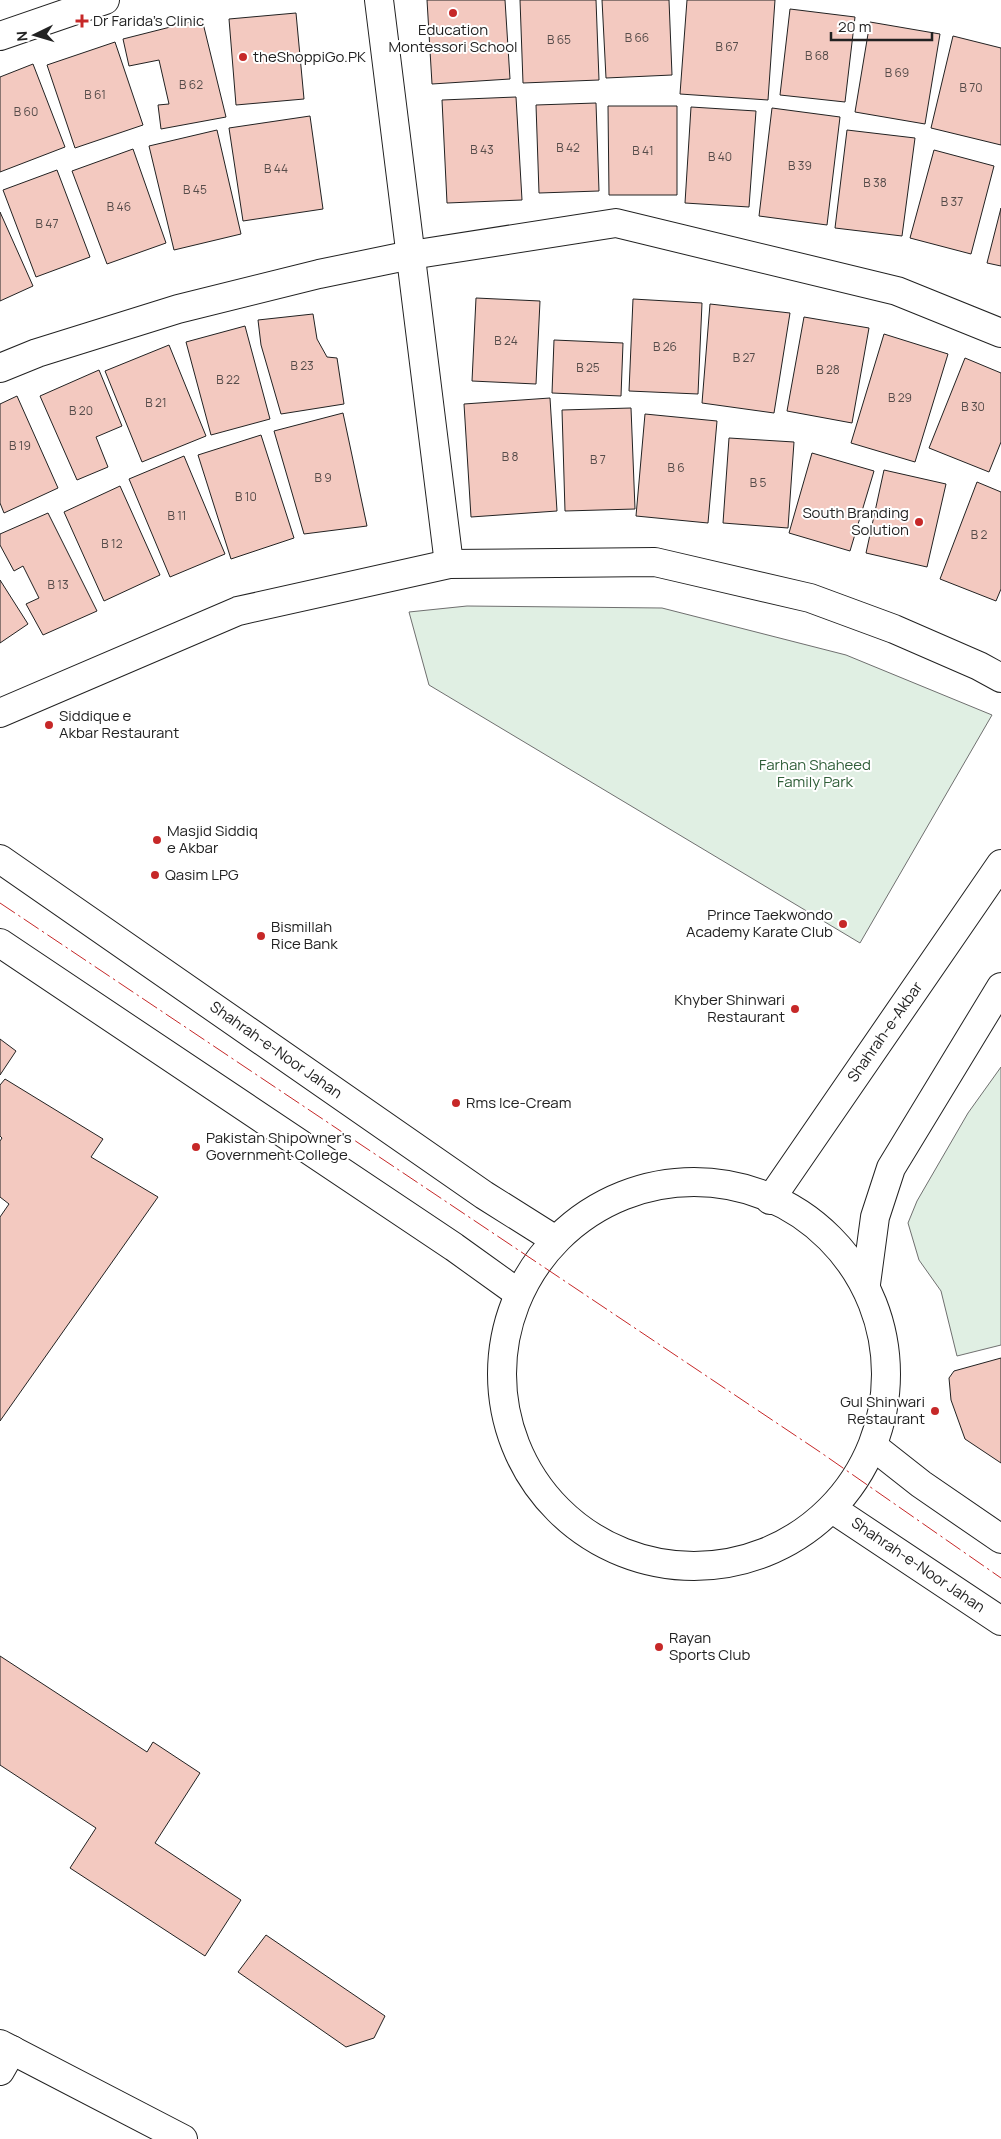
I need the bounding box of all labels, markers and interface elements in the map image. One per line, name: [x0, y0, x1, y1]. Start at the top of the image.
marker: Education Montessori School: [447, 7, 459, 19]
north arrow: [10, 10, 60, 60]
place label: Dr Farida's Clinic: [93, 10, 204, 31]
scale bar: [831, 10, 932, 42]
marker: Dr Farida's Clinic: [75, 14, 89, 28]
text: 20 m: [838, 16, 871, 37]
place label: Education Montessori School: [388, 19, 518, 57]
house number: B 66: [625, 29, 649, 46]
text: N: [12, 30, 31, 42]
house number: B 65: [547, 31, 571, 48]
house number: B 67: [715, 38, 739, 55]
place label: theShoppiGo.PK: [253, 46, 366, 67]
house number: B 68: [805, 47, 829, 64]
marker: theShoppiGo.PK: [237, 51, 249, 63]
house number: B 69: [885, 64, 909, 81]
house number: B 62: [179, 76, 203, 93]
house number: B 70: [959, 79, 983, 96]
house number: B 61: [84, 86, 106, 103]
house number: B 60: [14, 103, 38, 120]
house number: B 42: [556, 139, 580, 156]
house number: B 43: [470, 141, 494, 158]
house number: B 41: [632, 142, 654, 159]
house number: B 40: [708, 148, 732, 165]
house number: B 39: [788, 157, 812, 174]
house number: B 44: [264, 160, 288, 177]
house number: B 38: [863, 174, 887, 191]
house number: B 45: [183, 181, 207, 198]
house number: B 37: [941, 193, 963, 210]
house number: B 46: [107, 198, 131, 215]
house number: B 47: [36, 215, 58, 232]
house number: B 24: [494, 332, 518, 349]
house number: B 26: [653, 338, 677, 355]
house number: B 27: [733, 349, 755, 366]
house number: B 23: [290, 357, 314, 374]
house number: B 25: [576, 359, 600, 376]
house number: B 28: [816, 361, 840, 378]
house number: B 22: [216, 371, 240, 388]
house number: B 29: [888, 389, 912, 406]
house number: B 21: [145, 394, 167, 411]
house number: B 30: [961, 398, 985, 415]
house number: B 20: [69, 402, 93, 419]
house number: B 19: [9, 437, 31, 454]
house number: B 8: [502, 448, 518, 465]
house number: B 7: [590, 451, 606, 468]
house number: B 6: [667, 459, 685, 476]
house number: B 9: [314, 469, 332, 486]
house number: B 5: [750, 474, 766, 491]
house number: B 10: [235, 488, 257, 505]
place label: South Branding Solution: [802, 502, 909, 540]
house number: B 11: [167, 507, 187, 524]
marker: South Branding Solution: [913, 516, 925, 528]
house number: B 2: [971, 526, 987, 543]
house number: B 12: [101, 535, 123, 552]
house number: B 13: [47, 576, 69, 593]
place label: Siddique e Akbar Restaurant: [59, 705, 179, 743]
marker: Siddique e Akbar Restaurant: [43, 719, 55, 731]
park label: Farhan Shaheed Family Park: [759, 754, 871, 792]
place label: Masjid Siddiq e Akbar: [167, 820, 258, 858]
marker: Masjid Siddiq e Akbar: [151, 834, 163, 846]
place label: Qasim LPG: [165, 864, 239, 885]
marker: Qasim LPG: [149, 869, 161, 881]
place label: Prince Taekwondo Academy Karate Club: [686, 904, 833, 942]
place label: Bismillah Rice Bank: [271, 916, 338, 954]
marker: Prince Taekwondo Academy Karate Club: [837, 918, 849, 930]
marker: Bismillah Rice Bank: [255, 930, 267, 942]
street label: Shahrah-e-Akbar: [842, 977, 927, 1086]
place label: Khyber Shinwari Restaurant: [674, 989, 785, 1027]
street label: Shahrah-e-Noor Jahan: [206, 996, 347, 1103]
marker: Khyber Shinwari Restaurant: [789, 1003, 801, 1015]
place label: Rms Ice-Cream: [466, 1092, 571, 1113]
marker: Rms Ice-Cream: [450, 1097, 462, 1109]
place label: Pakistan Shipowner's Government College: [206, 1127, 352, 1165]
marker: Pakistan Shipowner's Government College: [190, 1141, 202, 1153]
place label: Gul Shinwari Restaurant: [840, 1391, 925, 1429]
marker: Gul Shinwari Restaurant: [929, 1405, 941, 1417]
street label: Shahrah-e-Noor Jahan: [847, 1512, 989, 1617]
place label: Rayan Sports Club: [669, 1627, 750, 1665]
marker: Rayan Sports Club: [653, 1641, 665, 1653]

